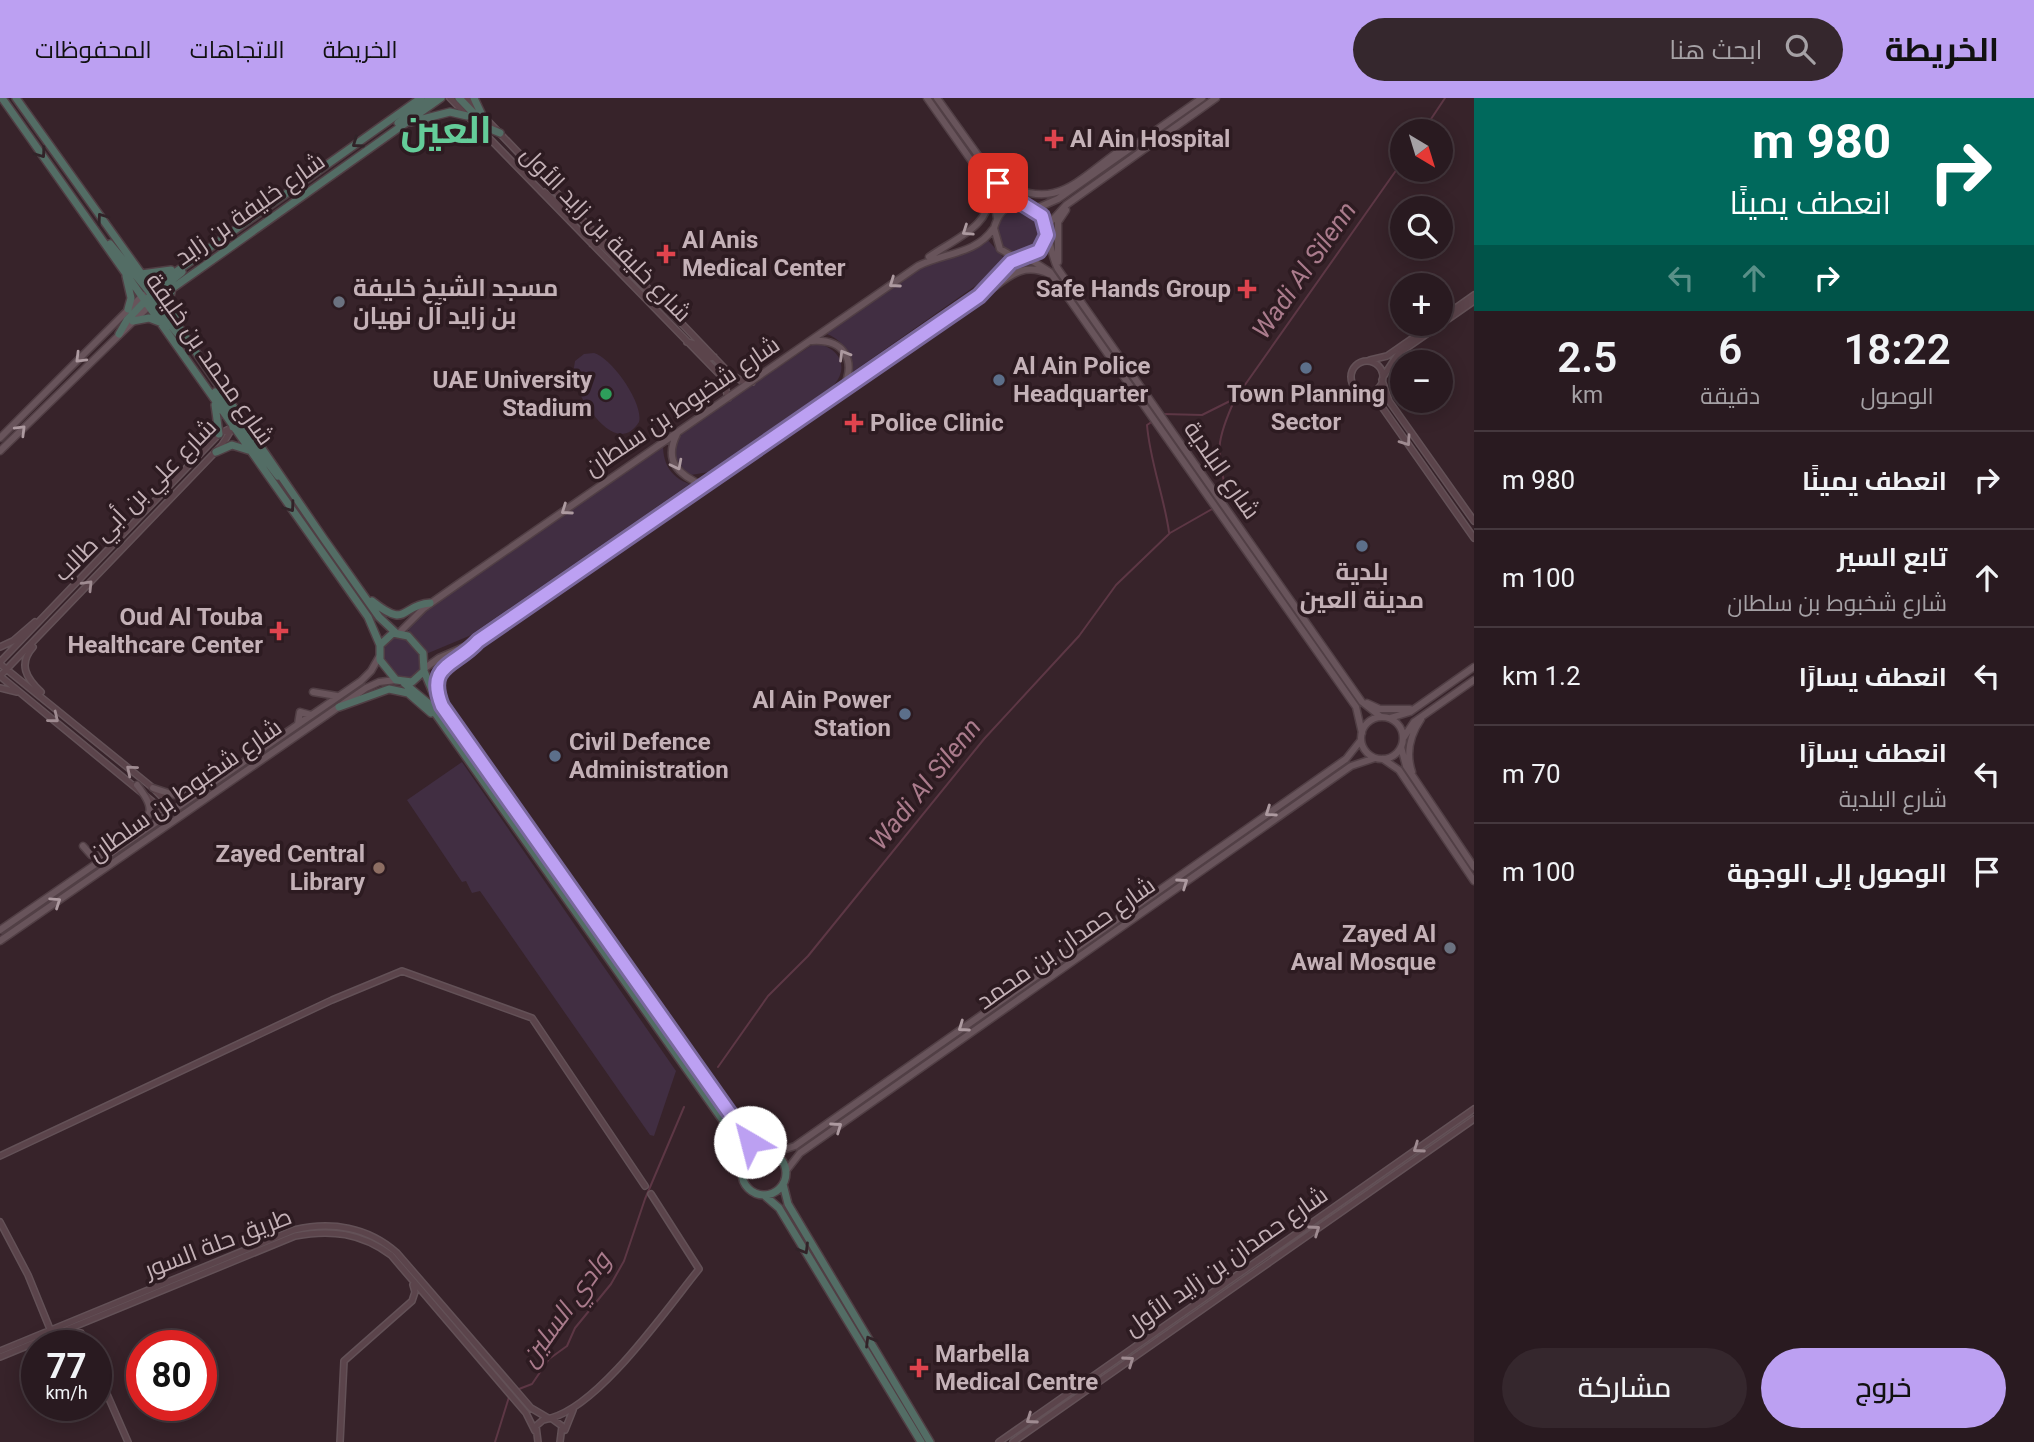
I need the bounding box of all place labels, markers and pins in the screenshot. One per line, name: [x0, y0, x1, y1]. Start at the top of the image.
place label: Al Ain Hospital: [1070, 125, 1230, 153]
marker: Al Ain Hospital: [1044, 129, 1064, 149]
pin: [968, 153, 1028, 213]
place label: Al Anis Medical Center: [682, 226, 846, 282]
marker: Al Anis Medical Center: [656, 244, 676, 264]
place label: مسجد الشيخ خليفة بن زايد آل نهيان: [353, 274, 558, 330]
place label: Safe Hands Group: [1036, 275, 1231, 303]
marker: Safe Hands Group: [1237, 279, 1257, 299]
marker: مسجد الشيخ خليفة بن زايد آل نهيان: [331, 294, 347, 310]
place label: Al Ain Police Headquarter: [1013, 352, 1150, 408]
marker: Town Planning Sector: [1298, 360, 1314, 376]
place label: UAE University Stadium: [433, 366, 593, 422]
marker: Al Ain Police Headquarter: [991, 372, 1007, 388]
place label: Town Planning Sector: [1227, 380, 1385, 436]
marker: UAE University Stadium: [598, 386, 614, 402]
place label: Police Clinic: [870, 409, 1004, 437]
marker: Police Clinic: [844, 413, 864, 433]
marker: بلدية مدينة العين: [1354, 538, 1370, 554]
place label: بلدية مدينة العين: [1300, 558, 1424, 614]
place label: Oud Al Touba Healthcare Center: [68, 603, 263, 659]
marker: Oud Al Touba Healthcare Center: [269, 621, 289, 641]
place label: Al Ain Power Station: [752, 686, 891, 742]
marker: Al Ain Power Station: [897, 706, 913, 722]
place label: Civil Defence Administration: [569, 728, 729, 784]
marker: Civil Defence Administration: [547, 748, 563, 764]
place label: Zayed Central Library: [216, 840, 366, 896]
marker: Zayed Central Library: [371, 860, 387, 876]
place label: Zayed Al Awal Mosque: [1291, 920, 1436, 976]
marker: Zayed Al Awal Mosque: [1442, 940, 1458, 956]
place label: Marbella Medical Centre: [935, 1340, 1098, 1396]
marker: Marbella Medical Centre: [909, 1358, 929, 1378]

